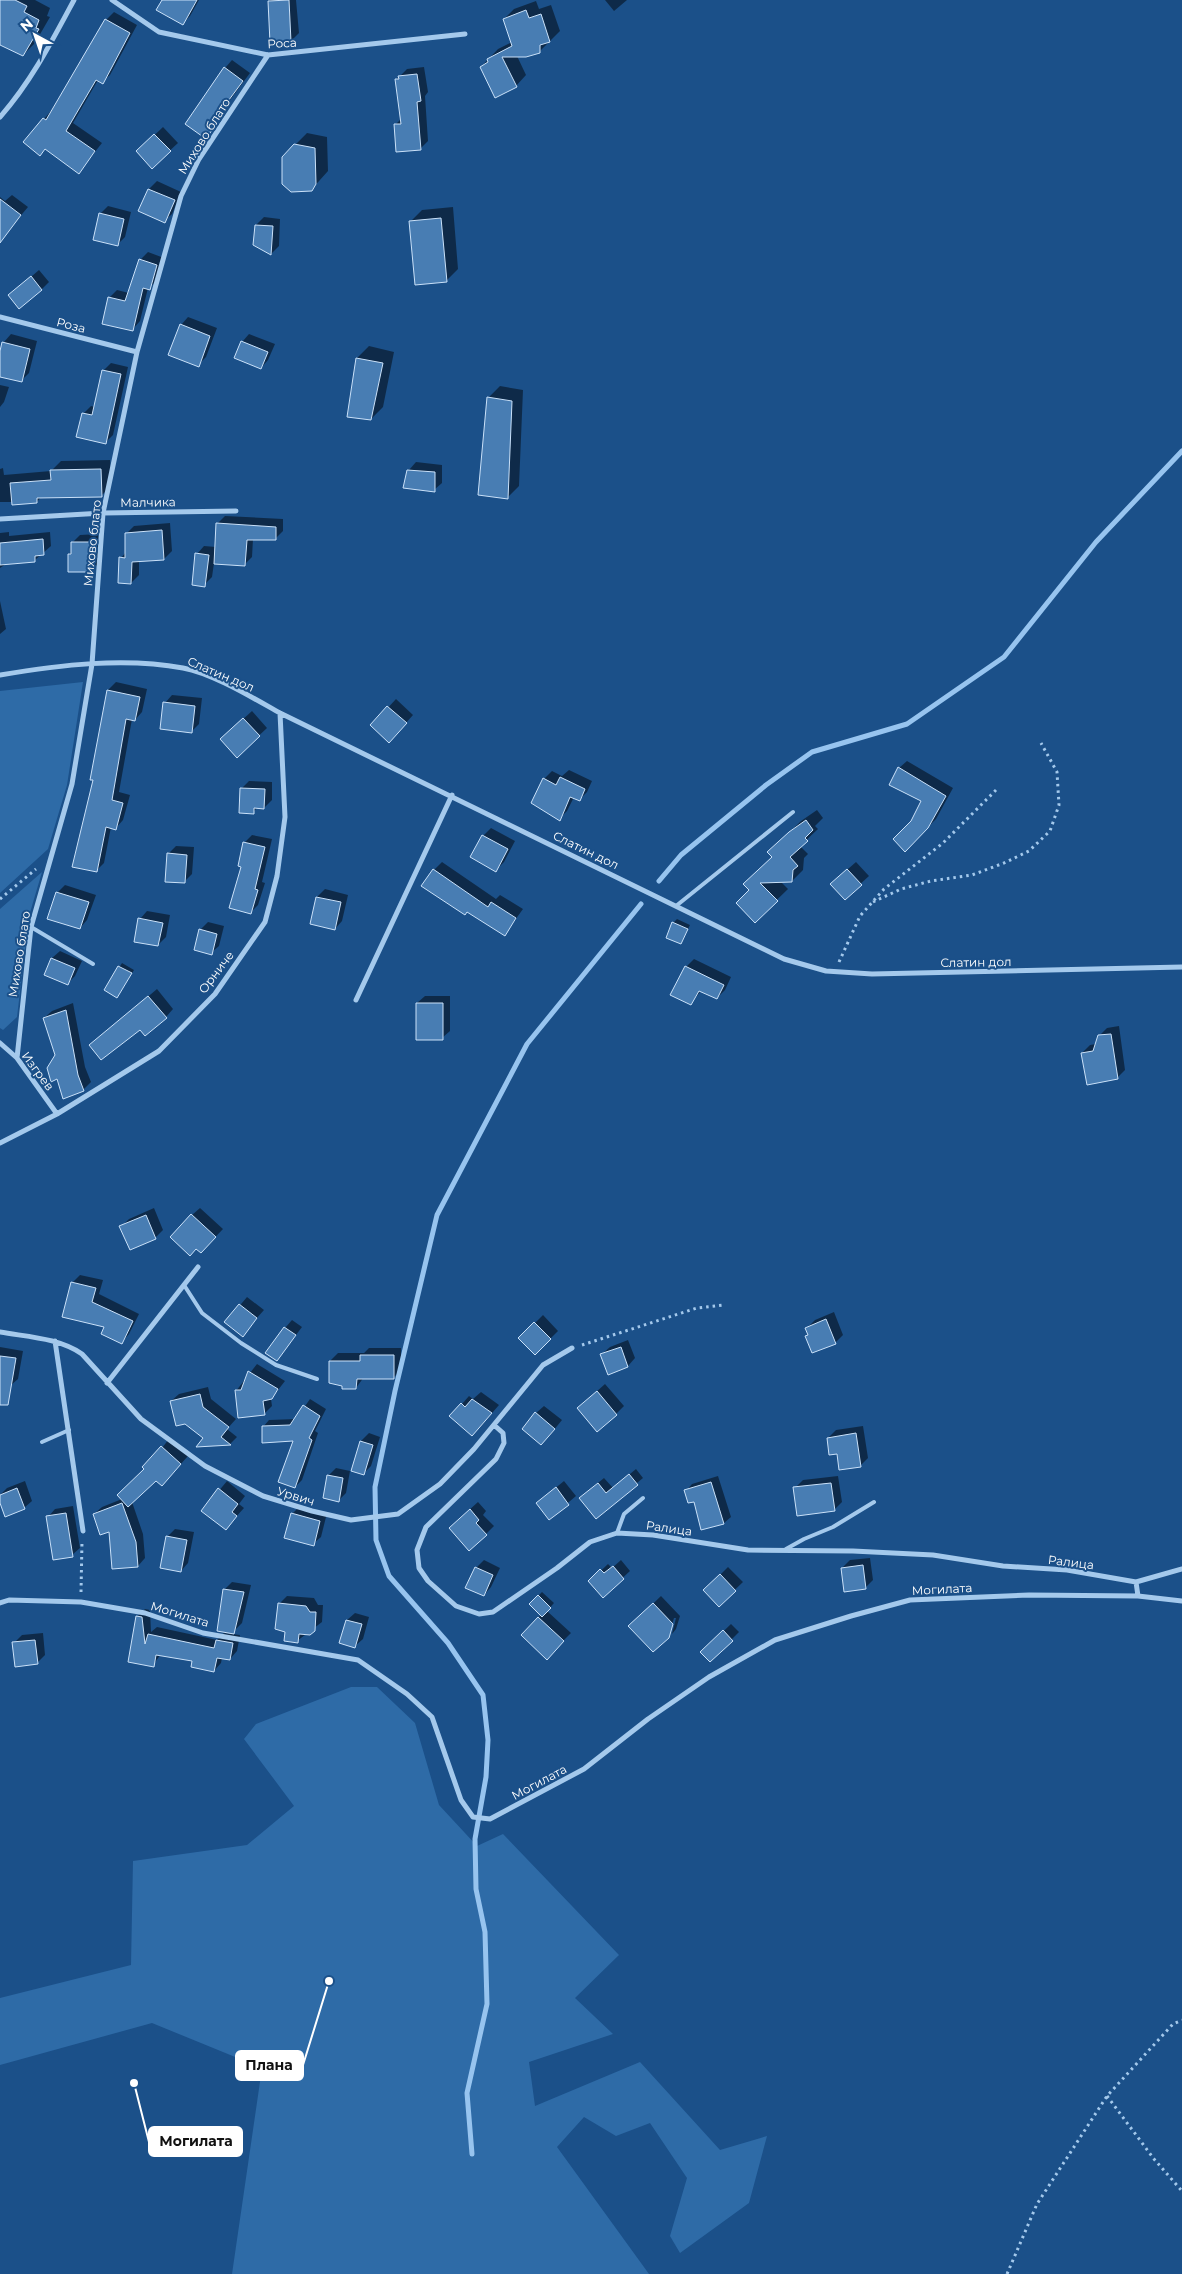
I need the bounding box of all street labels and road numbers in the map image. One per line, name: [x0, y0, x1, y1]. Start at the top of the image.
street label: Роса: [267, 35, 297, 51]
street label: Михово блато: [175, 95, 234, 177]
street label: Роза: [55, 314, 87, 336]
street label: Малчика: [120, 494, 176, 510]
street label: Михово блато: [80, 499, 104, 587]
street label: Слатин дол: [185, 653, 257, 695]
street label: Слатин дол: [551, 828, 621, 872]
street label: Михово блато: [5, 909, 33, 998]
street label: Орниче: [195, 948, 237, 996]
street label: Слатин дол: [940, 954, 1012, 970]
street label: Изгрев: [18, 1049, 58, 1093]
street label: Урвич: [275, 1483, 317, 1509]
street label: Ралица: [645, 1517, 693, 1539]
street label: Ралица: [1047, 1552, 1095, 1572]
street label: Могилата: [911, 1580, 973, 1598]
street label: Могилата: [149, 1598, 211, 1630]
street label: Могилата: [509, 1761, 569, 1803]

